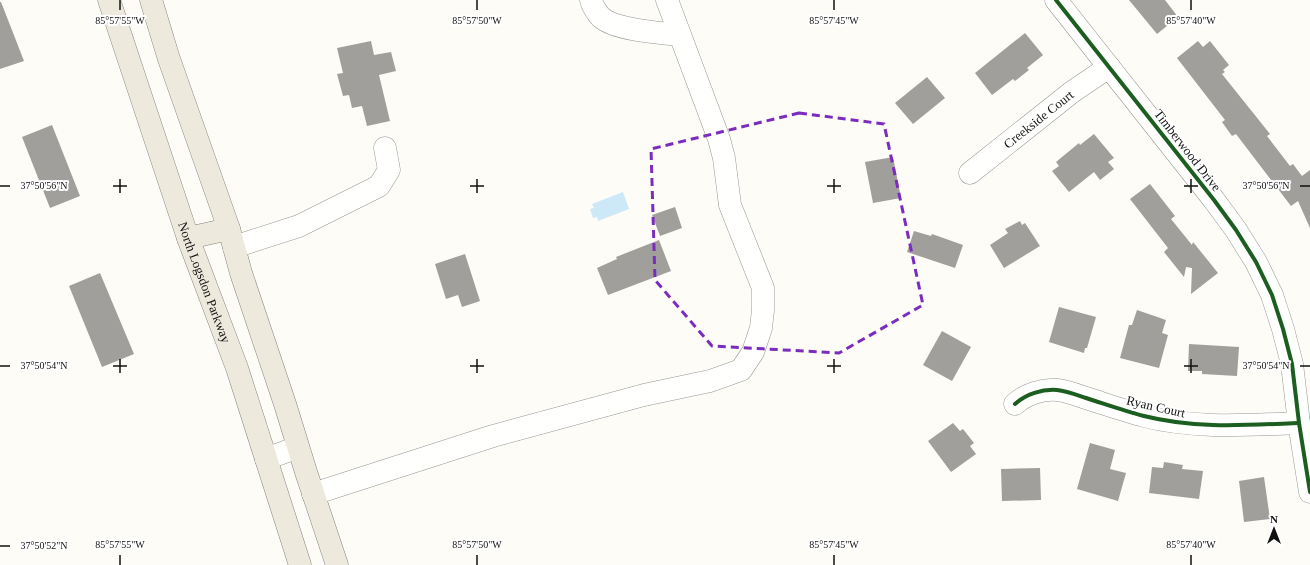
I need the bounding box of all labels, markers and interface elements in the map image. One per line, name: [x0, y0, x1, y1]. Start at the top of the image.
text: 85°57'55"W: [95, 15, 145, 26]
text: 85°57'50"W: [452, 15, 502, 26]
text: 85°57'45"W: [809, 15, 859, 26]
text: 85°57'40"W: [1166, 15, 1216, 26]
street label: Creekside Court: [1001, 87, 1077, 152]
street label: Timberwood Drive: [1151, 106, 1224, 194]
text: 37°50'56"N: [20, 180, 68, 191]
text: 37°50'56"N: [1242, 180, 1290, 191]
street label: North Logsdon Parkway: [175, 220, 234, 345]
text: 37°50'54"N: [20, 360, 68, 371]
text: 37°50'54"N: [1242, 360, 1290, 371]
street label: Ryan Court: [1125, 392, 1187, 421]
north arrow: [1254, 509, 1294, 549]
text: N: [1270, 513, 1278, 525]
text: 85°57'55"W: [95, 539, 145, 550]
text: 85°57'50"W: [452, 539, 502, 550]
text: 85°57'45"W: [809, 539, 859, 550]
text: 85°57'40"W: [1166, 539, 1216, 550]
text: 37°50'52"N: [20, 540, 68, 551]

